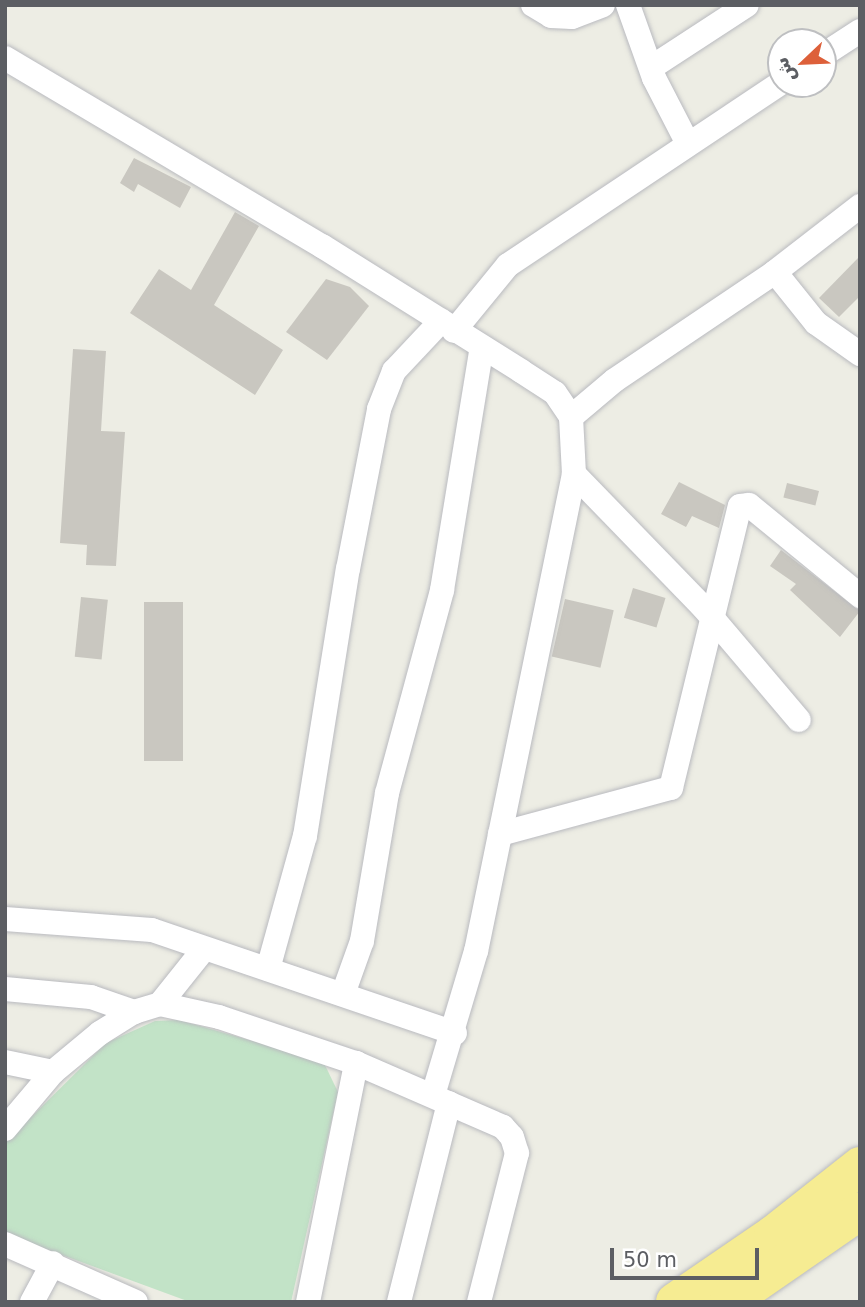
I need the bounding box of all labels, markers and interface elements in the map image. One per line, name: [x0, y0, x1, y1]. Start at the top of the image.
north arrow: [767, 28, 837, 98]
text: ش: [769, 54, 800, 87]
scale bar: [613, 1234, 762, 1278]
text: 50 m: [623, 1248, 677, 1272]

